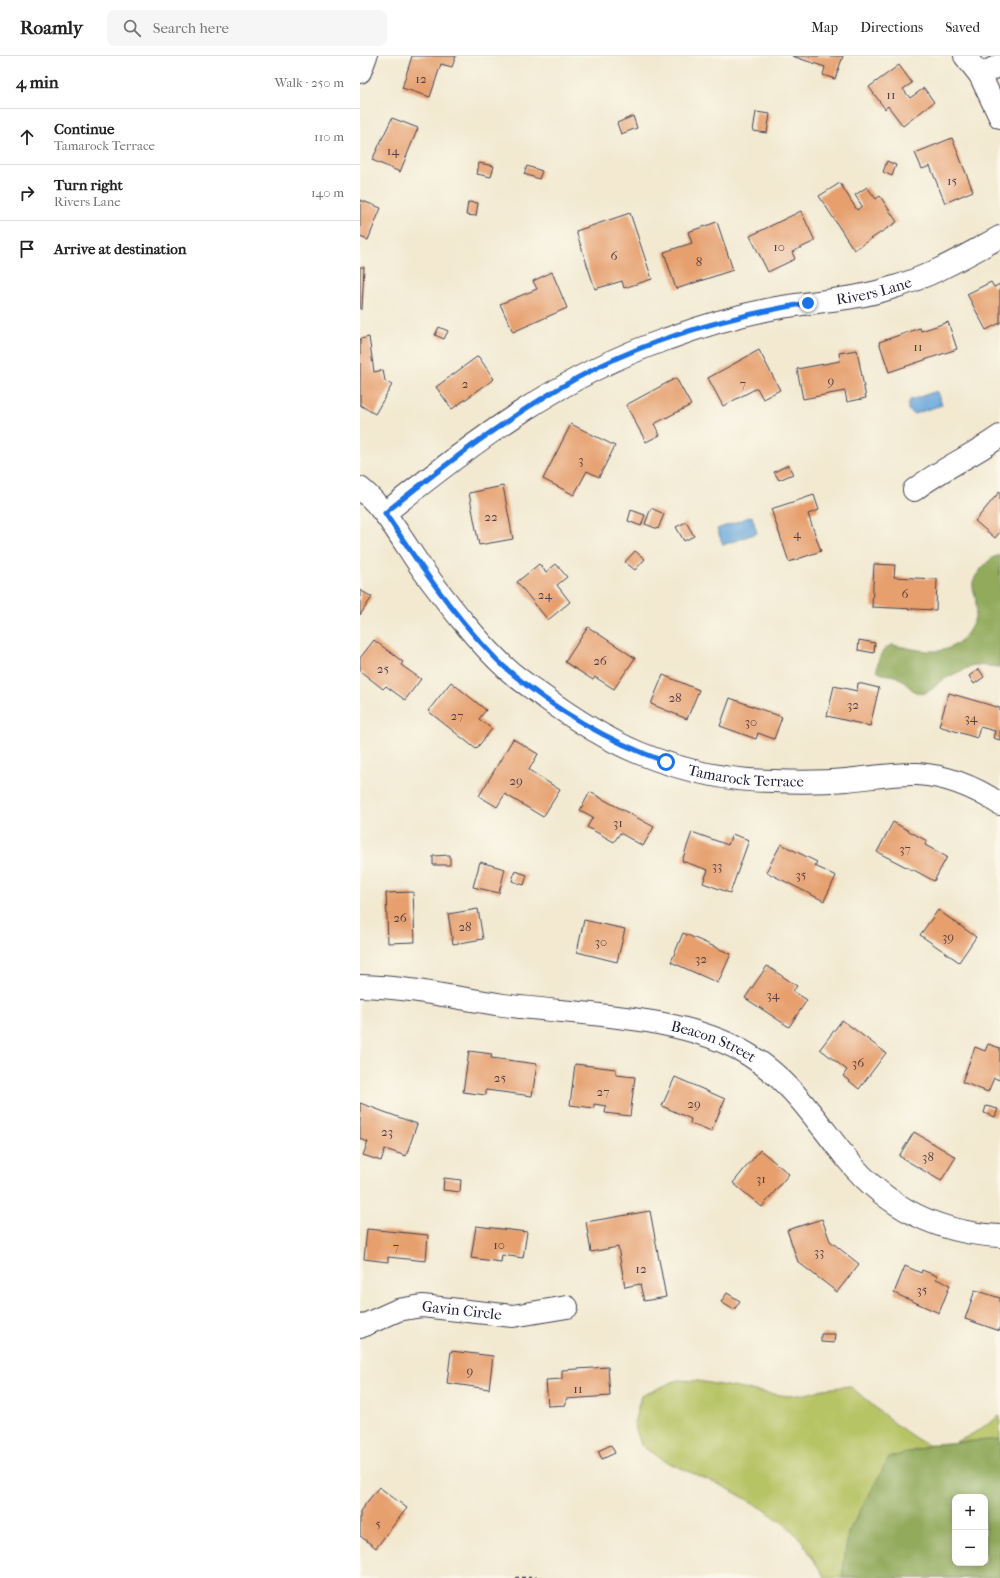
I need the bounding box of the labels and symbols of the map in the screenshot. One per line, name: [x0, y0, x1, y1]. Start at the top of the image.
house number: 12: [415, 71, 427, 86]
house number: 11: [886, 87, 896, 102]
house number: 14: [387, 143, 399, 158]
house number: 15: [947, 173, 957, 188]
house number: 10: [773, 239, 785, 254]
house number: 6: [610, 248, 618, 263]
house number: 8: [696, 254, 702, 269]
street label: Rivers Lane: [835, 273, 915, 308]
route end: [799, 294, 817, 312]
house number: 11: [913, 339, 923, 354]
house number: 9: [828, 373, 835, 388]
house number: 2: [462, 376, 469, 391]
house number: 7: [740, 376, 746, 391]
house number: 3: [578, 452, 584, 467]
house number: 22: [484, 509, 498, 524]
house number: 4: [793, 526, 801, 541]
house number: 6: [901, 586, 909, 601]
house number: 24: [538, 587, 553, 602]
house number: 26: [593, 653, 608, 668]
house number: 25: [377, 661, 390, 676]
house number: 28: [668, 690, 682, 705]
house number: 32: [847, 697, 859, 712]
house number: 27: [451, 708, 463, 723]
house number: 34: [964, 710, 978, 725]
house number: 30: [745, 714, 757, 729]
route start: [657, 753, 675, 771]
street label: Tamarock Terrace: [686, 761, 804, 791]
house number: 29: [509, 773, 523, 788]
house number: 31: [613, 815, 623, 830]
house number: 37: [899, 841, 911, 856]
house number: 33: [712, 858, 722, 873]
house number: 35: [796, 867, 807, 882]
house number: 26: [393, 910, 408, 925]
house number: 28: [458, 919, 472, 934]
house number: 39: [942, 929, 954, 944]
house number: 30: [595, 934, 607, 949]
house number: 32: [695, 951, 707, 966]
house number: 34: [766, 987, 780, 1002]
street label: Beacon Street: [669, 1017, 760, 1066]
house number: 36: [852, 1055, 865, 1070]
house number: 25: [494, 1070, 507, 1085]
house number: 27: [597, 1084, 609, 1099]
house number: 29: [687, 1096, 701, 1111]
house number: 23: [381, 1124, 393, 1139]
house number: 38: [922, 1149, 934, 1164]
house number: 31: [756, 1171, 766, 1186]
house number: 10: [493, 1237, 505, 1252]
house number: 7: [393, 1239, 399, 1254]
house number: 33: [814, 1244, 824, 1259]
house number: 12: [635, 1261, 647, 1276]
house number: 35: [917, 1282, 928, 1297]
street label: Gavin Circle: [421, 1297, 503, 1324]
house number: 9: [467, 1363, 474, 1378]
house number: 11: [573, 1381, 583, 1396]
house number: 5: [375, 1516, 381, 1531]

